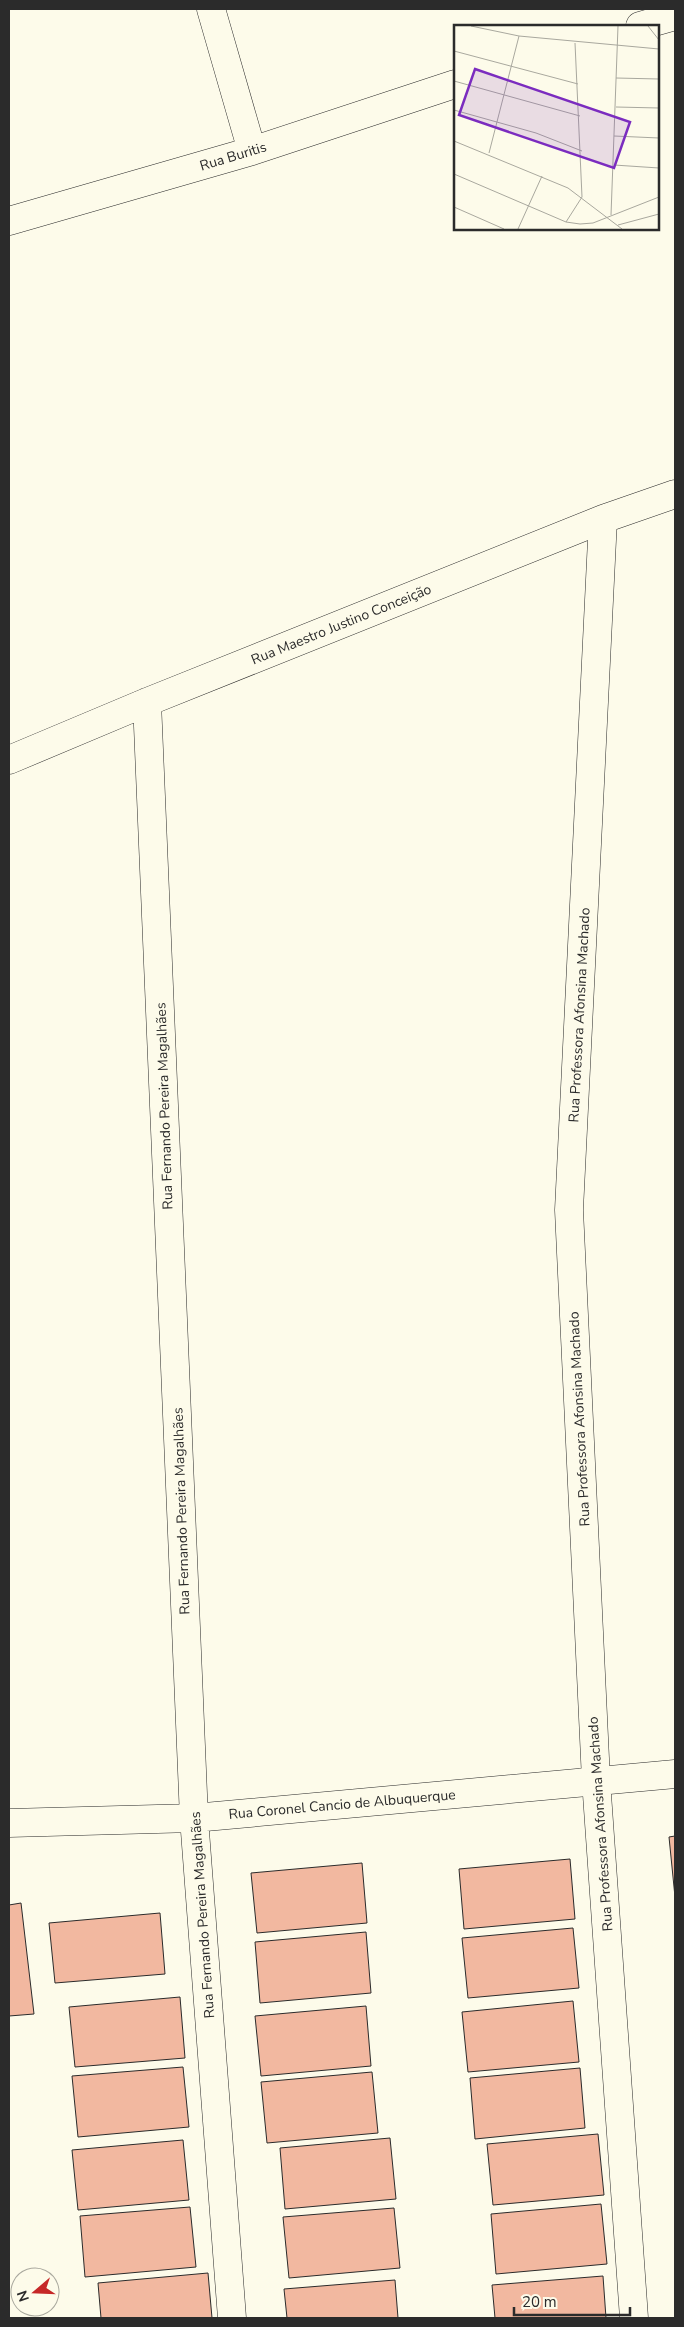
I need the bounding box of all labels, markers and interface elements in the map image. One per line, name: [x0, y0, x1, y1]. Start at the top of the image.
inset map: [454, 25, 659, 230]
street label: Rua Buritis: [198, 137, 269, 176]
street label: Rua Maestro Justino Conceição: [248, 579, 434, 669]
street label: Rua Professora Afonsina Machado: [564, 907, 595, 1123]
street label: Rua Fernando Pereira Magalhães: [151, 1002, 178, 1210]
street label: Rua Professora Afonsina Machado: [564, 1311, 595, 1527]
street label: Rua Fernando Pereira Magalhães: [168, 1407, 195, 1615]
street label: Rua Professora Afonsina Machado: [584, 1716, 617, 1932]
street label: Rua Coronel Cancio de Albuquerque: [228, 1785, 456, 1824]
street label: Rua Fernando Pereira Magalhães: [186, 1811, 219, 2019]
north arrow: [10, 2267, 60, 2317]
scale bar: [514, 2284, 630, 2316]
text: N: [12, 2288, 34, 2304]
text: 20 m: [522, 2292, 557, 2312]

